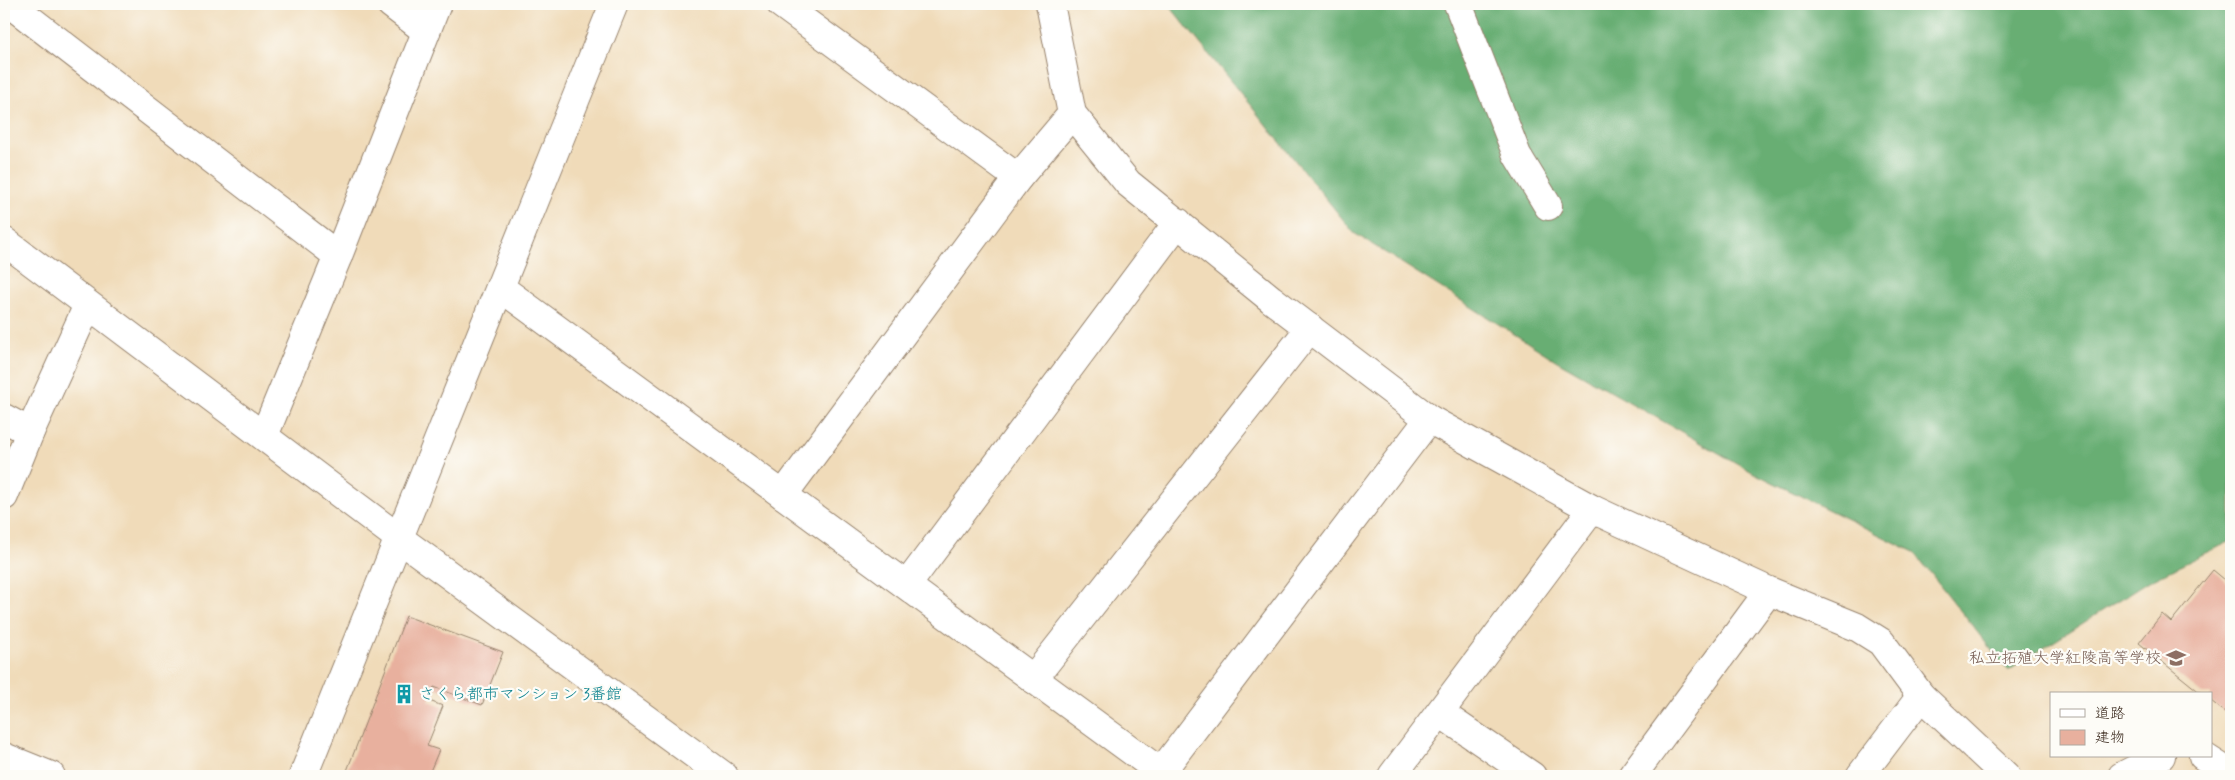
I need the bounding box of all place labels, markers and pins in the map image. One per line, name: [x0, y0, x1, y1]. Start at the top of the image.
school or university icon: 私立拓殖大学紅陵高等学校: [2165, 647, 2187, 669]
place label: 私立拓殖大学紅陵高等学校: [1969, 648, 2161, 669]
building icon: さくら都市マンション 3番館: [393, 683, 415, 705]
place label: さくら都市マンション 3番館: [419, 684, 622, 705]

